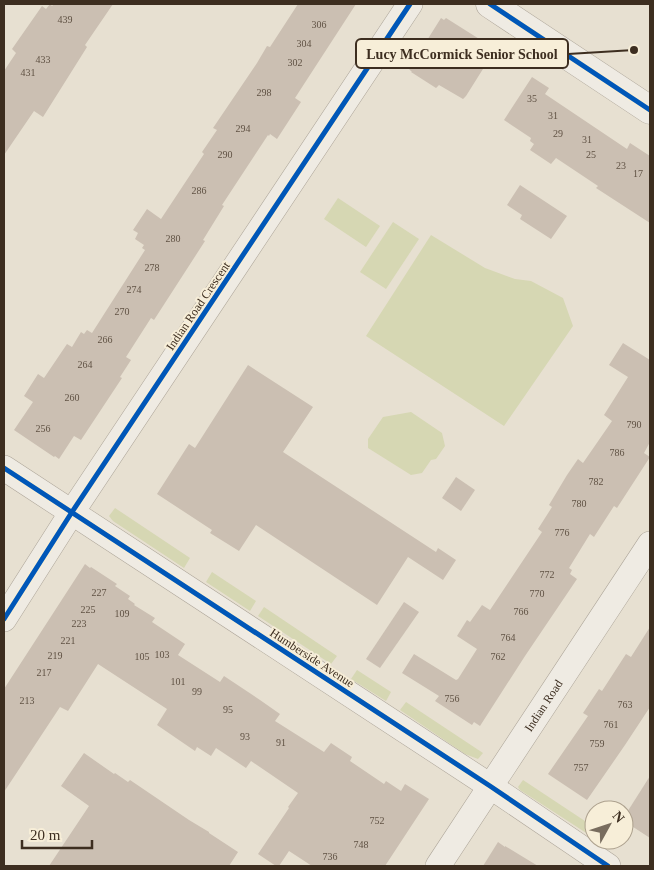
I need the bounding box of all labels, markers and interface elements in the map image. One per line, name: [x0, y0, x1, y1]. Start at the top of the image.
house number: 439: [58, 14, 73, 25]
house number: 306: [312, 19, 327, 30]
house number: 304: [297, 38, 312, 49]
callout: Lucy McCormick Senior School: [356, 39, 568, 68]
text: Lucy McCormick Senior School: [366, 47, 558, 62]
house number: 433: [36, 54, 51, 65]
house number: 302: [288, 57, 303, 68]
house number: 431: [21, 67, 36, 78]
house number: 298: [257, 87, 272, 98]
house number: 35: [527, 93, 537, 104]
house number: 31: [548, 110, 558, 121]
house number: 294: [236, 123, 251, 134]
house number: 29: [553, 128, 563, 139]
house number: 31: [582, 134, 592, 145]
house number: 290: [218, 149, 233, 160]
house number: 25: [586, 149, 596, 160]
house number: 23: [616, 160, 626, 171]
house number: 17: [633, 168, 643, 179]
house number: 286: [192, 185, 207, 196]
house number: 280: [166, 233, 181, 244]
street label: Indian Road Crescent: [163, 258, 233, 353]
house number: 278: [145, 262, 160, 273]
house number: 274: [127, 284, 142, 295]
house number: 270: [115, 306, 130, 317]
house number: 266: [98, 334, 113, 345]
house number: 264: [78, 359, 93, 370]
house number: 260: [65, 392, 80, 403]
house number: 790: [627, 419, 642, 430]
house number: 256: [36, 423, 51, 434]
house number: 786: [610, 447, 625, 458]
house number: 782: [589, 476, 604, 487]
house number: 780: [572, 498, 587, 509]
house number: 776: [555, 527, 570, 538]
house number: 772: [540, 569, 555, 580]
house number: 227: [92, 587, 107, 598]
house number: 770: [530, 588, 545, 599]
house number: 225: [81, 604, 96, 615]
house number: 766: [514, 606, 529, 617]
house number: 109: [115, 608, 130, 619]
house number: 223: [72, 618, 87, 629]
street label: Humberside Avenue: [267, 626, 357, 690]
house number: 764: [501, 632, 516, 643]
house number: 221: [61, 635, 76, 646]
house number: 103: [155, 649, 170, 660]
house number: 219: [48, 650, 63, 661]
house number: 105: [135, 651, 150, 662]
house number: 762: [491, 651, 506, 662]
house number: 217: [37, 667, 52, 678]
house number: 101: [171, 676, 186, 687]
street label: Indian Road: [522, 677, 566, 734]
house number: 99: [192, 686, 202, 697]
house number: 756: [445, 693, 460, 704]
house number: 213: [20, 695, 35, 706]
house number: 763: [618, 699, 633, 710]
house number: 95: [223, 704, 233, 715]
house number: 761: [604, 719, 619, 730]
house number: 93: [240, 731, 250, 742]
house number: 91: [276, 737, 286, 748]
house number: 759: [590, 738, 605, 749]
house number: 757: [574, 762, 589, 773]
north arrow: [584, 800, 634, 850]
text: N: [610, 808, 628, 826]
house number: 752: [370, 815, 385, 826]
scale bar: [22, 818, 92, 850]
text: 20 m: [30, 827, 61, 843]
house number: 748: [354, 839, 369, 850]
house number: 736: [323, 851, 338, 862]

